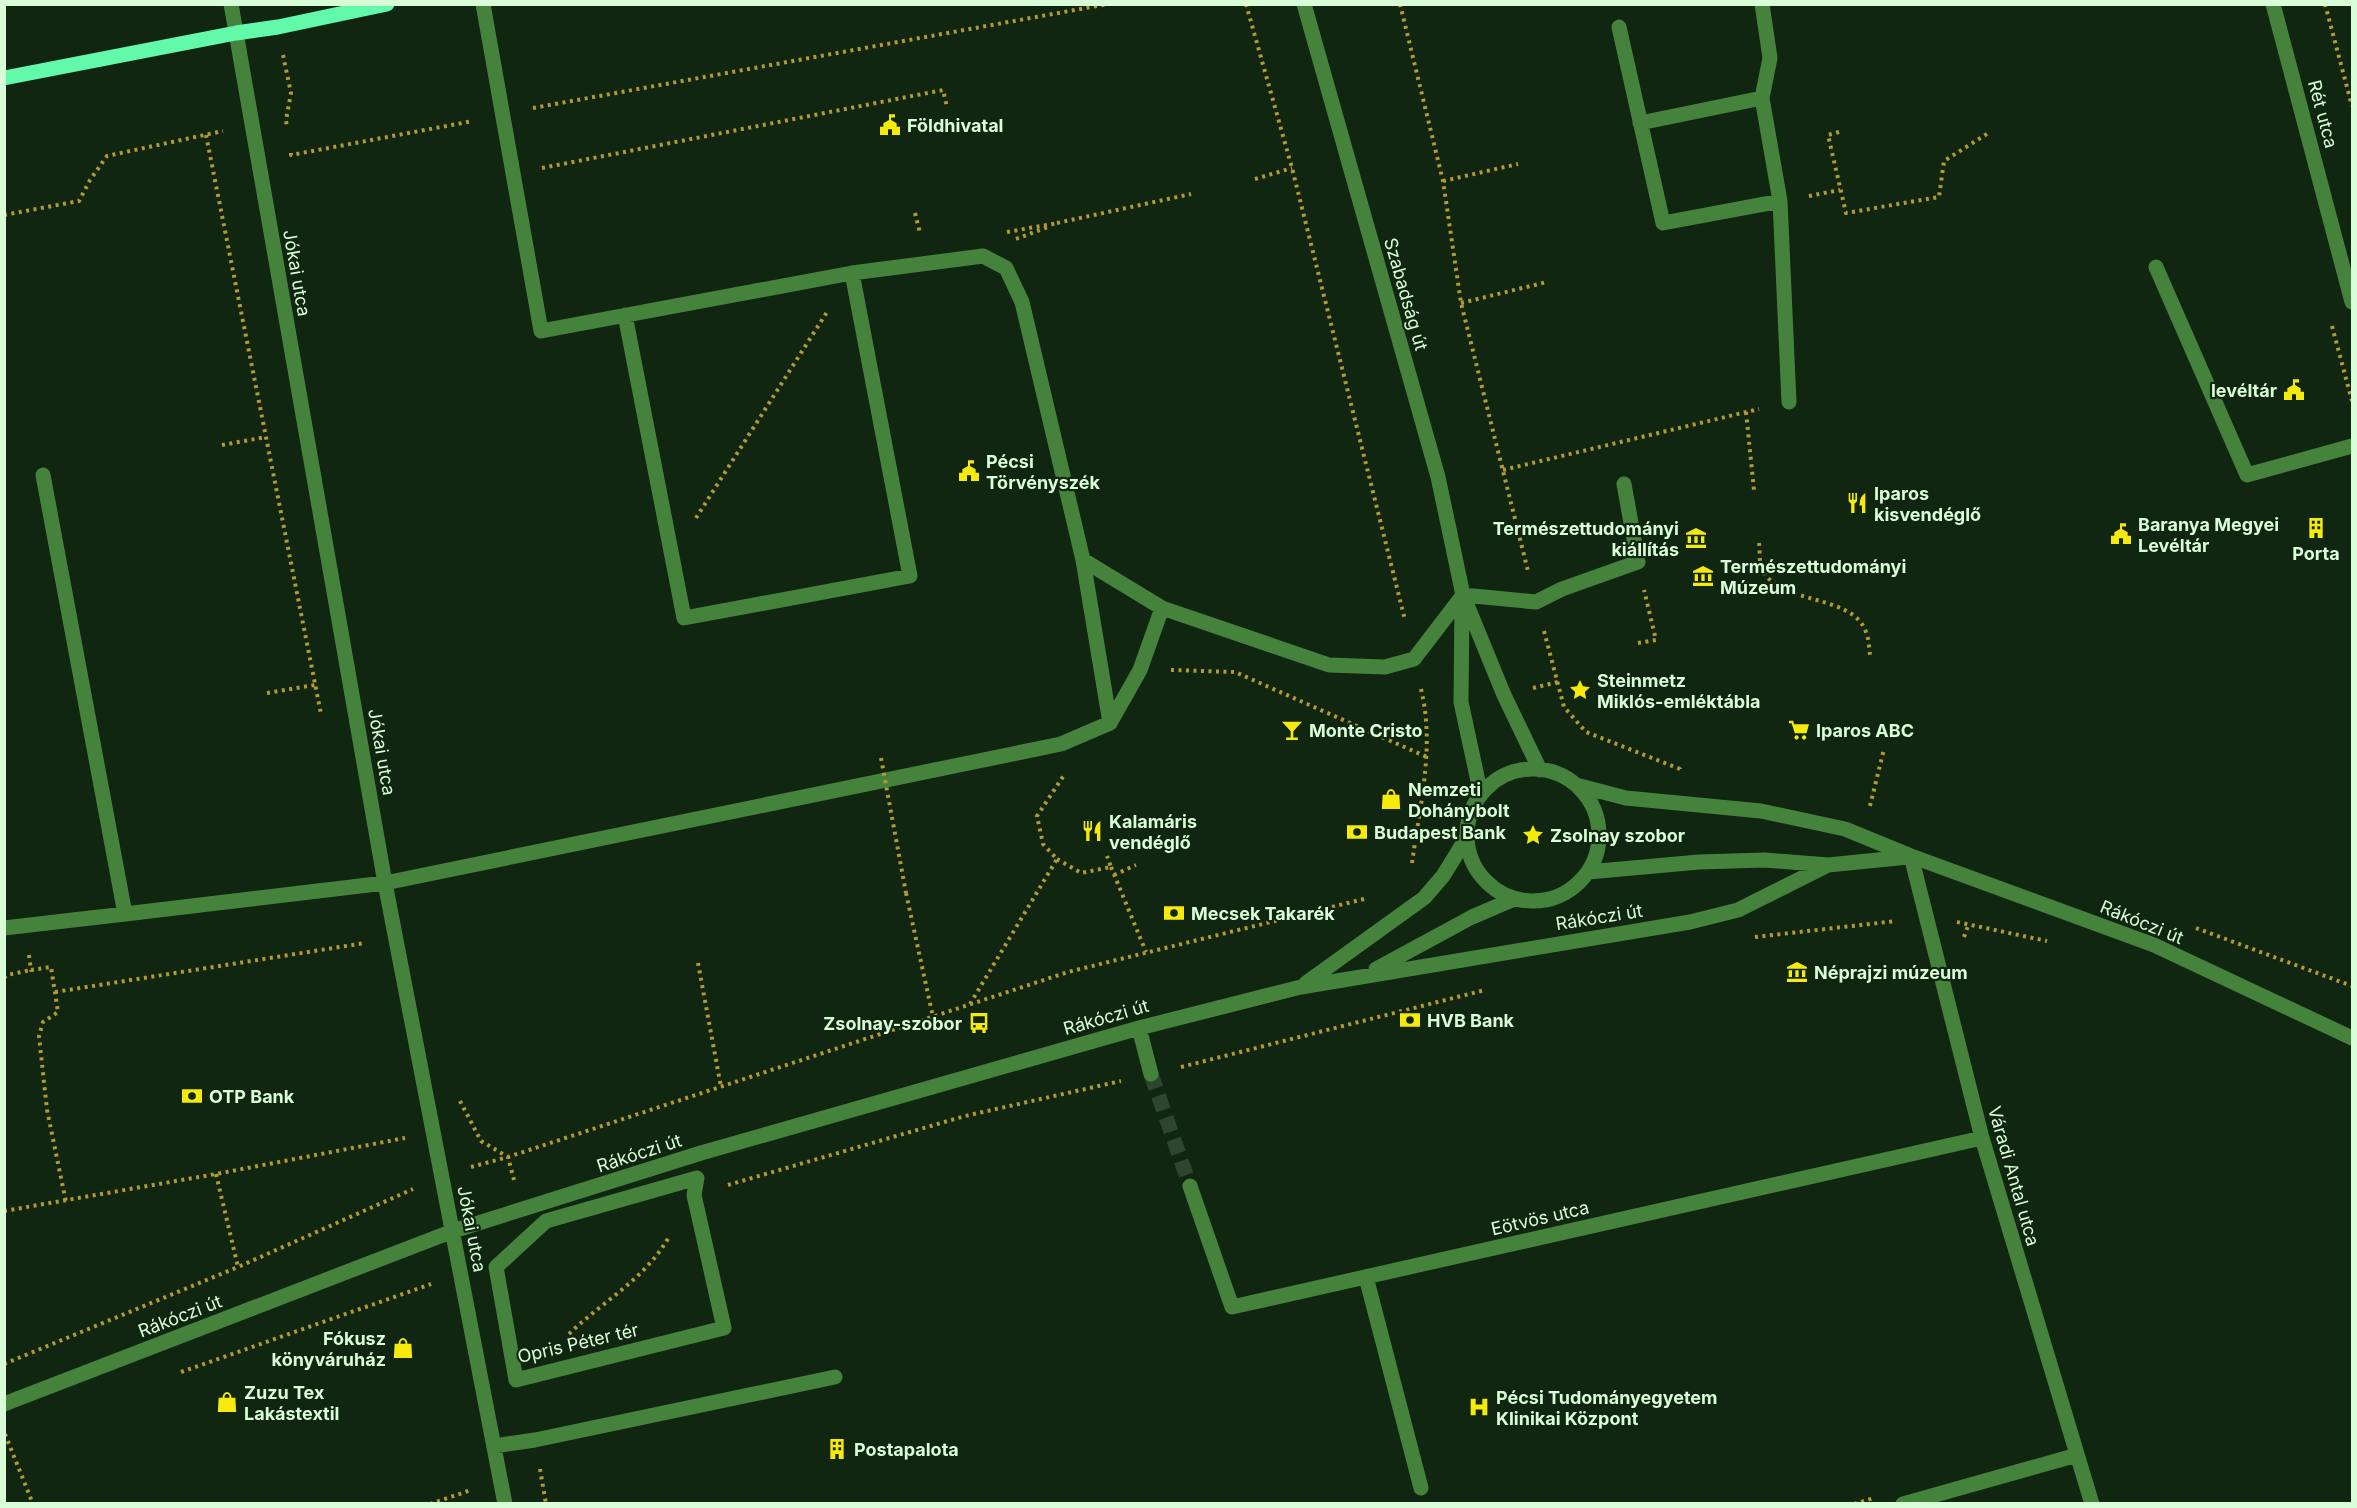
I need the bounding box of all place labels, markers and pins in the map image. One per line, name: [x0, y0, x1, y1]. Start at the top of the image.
public building icon: Földhivatal: [878, 113, 902, 137]
place label: Földhivatal: [907, 115, 1003, 136]
public building icon: levéltár: [2282, 378, 2306, 402]
place label: levéltár: [2211, 380, 2277, 401]
place label: Pécsi Törvényszék: [986, 451, 1100, 493]
public building icon: Pécsi Törvényszék: [957, 459, 981, 483]
place label: Iparos kisvendéglő: [1874, 483, 1981, 525]
restaurant icon: Iparos kisvendéglő: [1845, 491, 1869, 515]
place label: Baranya Megyei Levéltár: [2138, 514, 2279, 556]
building icon: Porta: [2304, 516, 2328, 540]
place label: Természettudományi kiállítás: [1493, 518, 1679, 560]
public building icon: Baranya Megyei Levéltár: [2109, 522, 2133, 546]
museum icon: Természettudományi kiállítás: [1684, 526, 1708, 550]
place label: Porta: [2292, 543, 2340, 564]
place label: Természettudományi Múzeum: [1720, 556, 1906, 598]
museum icon: Természettudományi Múzeum: [1691, 564, 1715, 588]
place label: Steinmetz Miklós-emléktábla: [1597, 670, 1761, 712]
place icon: Steinmetz Miklós-emléktábla: [1568, 678, 1592, 702]
bar icon: Monte Cristo: [1280, 718, 1304, 742]
supermarket icon: Iparos ABC: [1787, 718, 1811, 742]
place label: Monte Cristo: [1309, 720, 1423, 741]
place label: Iparos ABC: [1816, 720, 1914, 741]
place label: Nemzeti Dohánybolt: [1408, 779, 1510, 821]
shop icon: Nemzeti Dohánybolt: [1379, 787, 1403, 811]
place label: Kalamáris vendéglő: [1109, 811, 1197, 853]
restaurant icon: Kalamáris vendéglő: [1080, 819, 1104, 843]
bank icon: Budapest Bank: [1345, 820, 1369, 844]
place label: Budapest Bank: [1374, 822, 1506, 843]
place icon: Zsolnay szobor: [1521, 823, 1545, 847]
place label: Zsolnay szobor: [1550, 825, 1685, 846]
bank icon: Mecsek Takarék: [1162, 901, 1186, 925]
place label: Mecsek Takarék: [1191, 903, 1335, 924]
museum icon: Néprajzi múzeum: [1785, 960, 1809, 984]
place label: Néprajzi múzeum: [1814, 962, 1968, 983]
bank icon: HVB Bank: [1398, 1008, 1422, 1032]
place label: HVB Bank: [1427, 1010, 1515, 1031]
bus stop icon: Zsolnay-szobor: [967, 1011, 991, 1035]
place label: Zsolnay-szobor: [823, 1013, 962, 1034]
bank icon: OTP Bank: [180, 1084, 204, 1108]
place label: OTP Bank: [209, 1086, 295, 1107]
place label: Fókusz könyváruház: [272, 1328, 386, 1370]
shop icon: Fókusz könyváruház: [391, 1336, 415, 1360]
place label: Zuzu Tex Lakástextil: [244, 1382, 339, 1424]
place label: Pécsi Tudományegyetem Klinikai Központ: [1496, 1387, 1718, 1429]
shop icon: Zuzu Tex Lakástextil: [215, 1390, 239, 1414]
hospital icon: Pécsi Tudományegyetem Klinikai Központ: [1467, 1395, 1491, 1419]
building icon: Postapalota: [825, 1437, 849, 1461]
place label: Postapalota: [854, 1439, 959, 1460]

